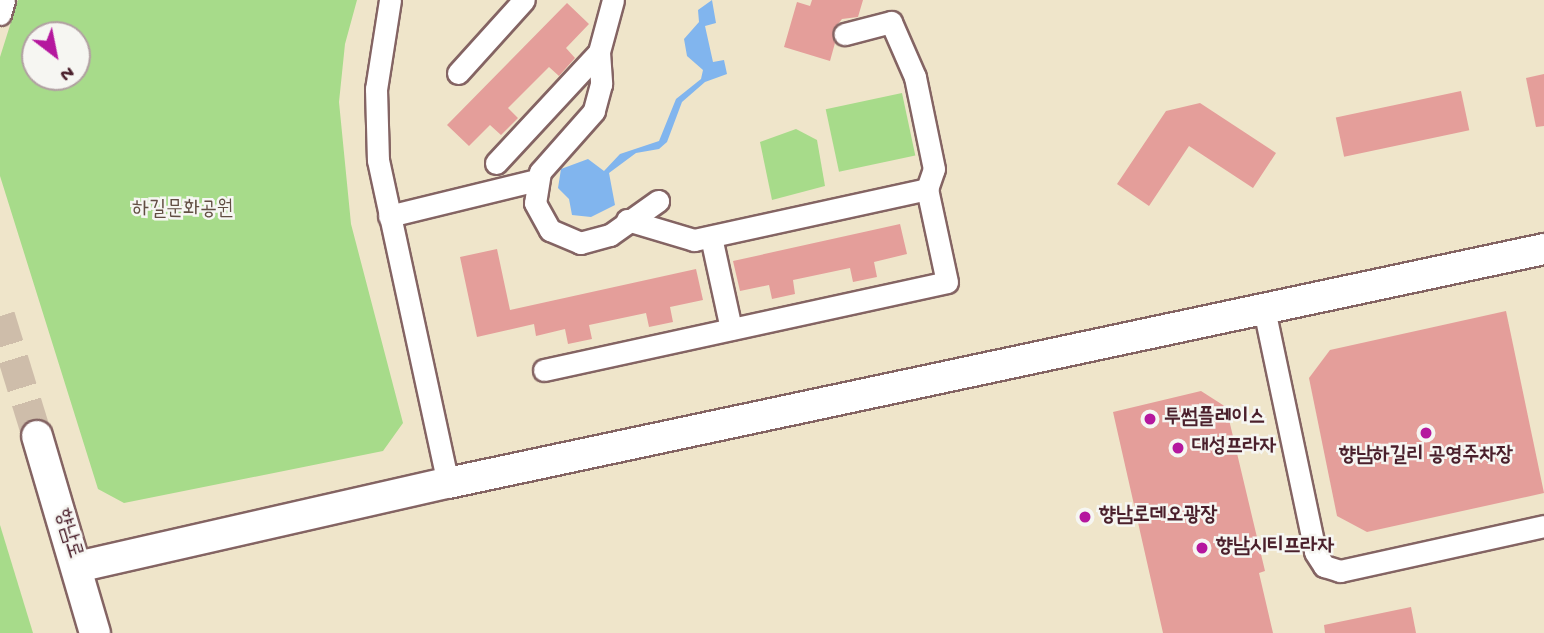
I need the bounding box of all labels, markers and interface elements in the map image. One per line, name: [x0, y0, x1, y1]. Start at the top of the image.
north arrow: [21, 21, 91, 91]
text: N: [55, 59, 78, 86]
park label: 하길문화공원: [132, 198, 234, 224]
place label: 투썸플레이스: [1164, 406, 1265, 432]
marker: 투썸플레이스: [1142, 411, 1158, 427]
marker: 향남하길리 공영주차장: [1418, 425, 1434, 441]
place label: 대성프라자: [1192, 435, 1276, 461]
marker: 대성프라자: [1170, 440, 1186, 456]
place label: 향남하길리 공영주차장: [1339, 444, 1513, 470]
place label: 향남로데오광장: [1099, 504, 1217, 530]
street label: 향남로: [48, 506, 86, 562]
marker: 향남로데오광장: [1077, 509, 1093, 525]
place label: 향남시티프라자: [1216, 535, 1334, 561]
marker: 향남시티프라자: [1194, 540, 1210, 556]

